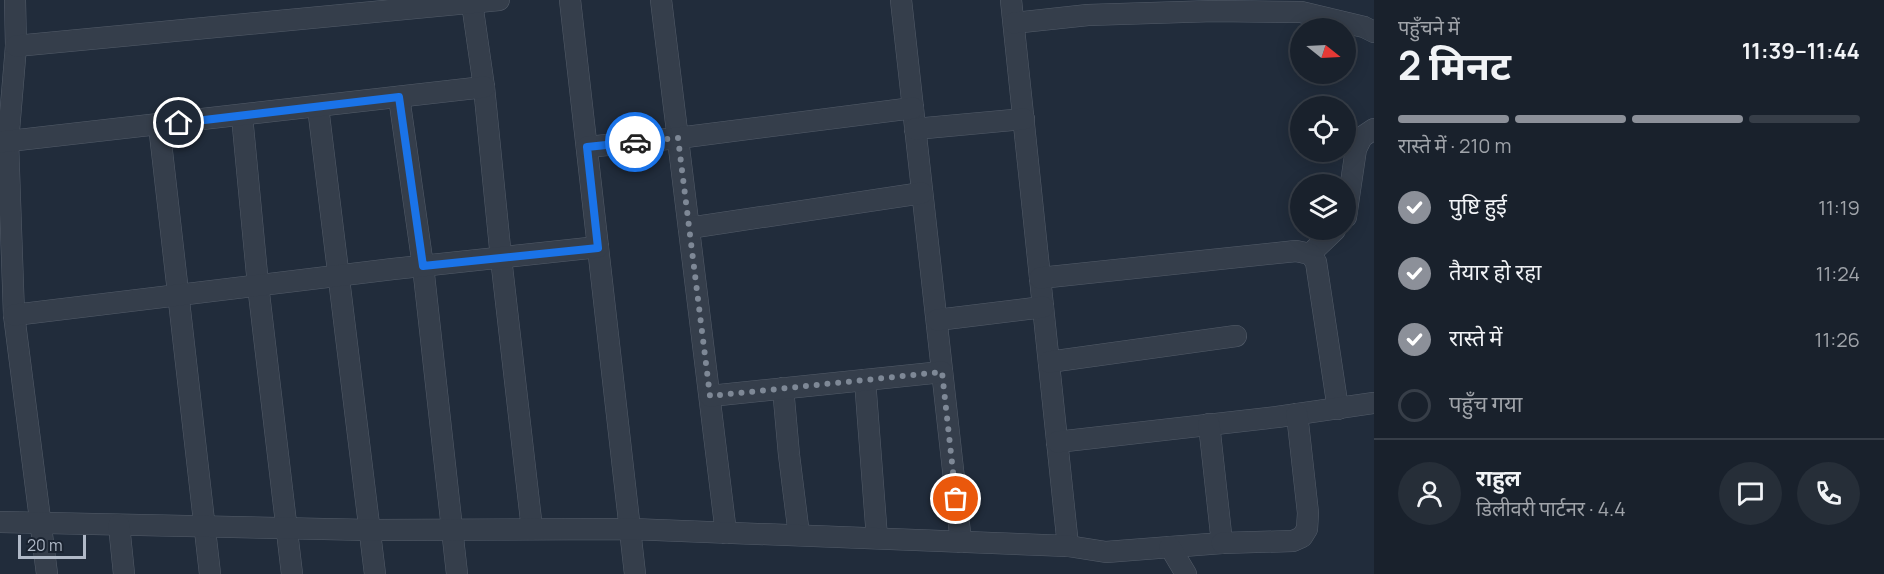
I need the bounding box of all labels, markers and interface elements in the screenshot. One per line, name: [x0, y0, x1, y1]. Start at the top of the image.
text: पहुँचने में: [1398, 14, 1460, 41]
north arrow: [1290, 18, 1356, 84]
map controls: [1290, 18, 1356, 240]
text: 11:39–11:44: [1742, 36, 1860, 66]
text: 2 मिनट: [1398, 38, 1511, 92]
button: locate: [1290, 96, 1356, 162]
pin: [153, 97, 204, 148]
icon: home: [162, 106, 195, 139]
courier: [605, 112, 665, 172]
icon: car: [619, 126, 652, 159]
text: रास्ते में · 210 m: [1398, 132, 1511, 159]
button: layers: [1290, 174, 1356, 240]
icon: check: [1398, 191, 1431, 224]
text: पुष्टि हुई: [1449, 191, 1507, 221]
text: 11:19: [1818, 194, 1860, 221]
icon: check: [1398, 257, 1431, 290]
text: तैयार हो रहा: [1449, 257, 1542, 287]
text: 11:24: [1816, 260, 1860, 287]
icon: check: [1398, 323, 1431, 356]
text: रास्ते में: [1449, 323, 1502, 353]
text: 11:26: [1815, 326, 1860, 353]
text: पहुँच गया: [1449, 389, 1522, 419]
button: person: [1398, 462, 1461, 525]
button: chat: [1719, 462, 1782, 525]
button: phone: [1797, 462, 1860, 525]
text: राहुल: [1476, 463, 1521, 493]
pin: [930, 473, 981, 524]
icon: bag: [939, 482, 972, 515]
text: डिलीवरी पार्टनर · 4.4: [1476, 495, 1626, 522]
scale bar: [18, 532, 86, 560]
text: 20 m: [27, 534, 63, 556]

